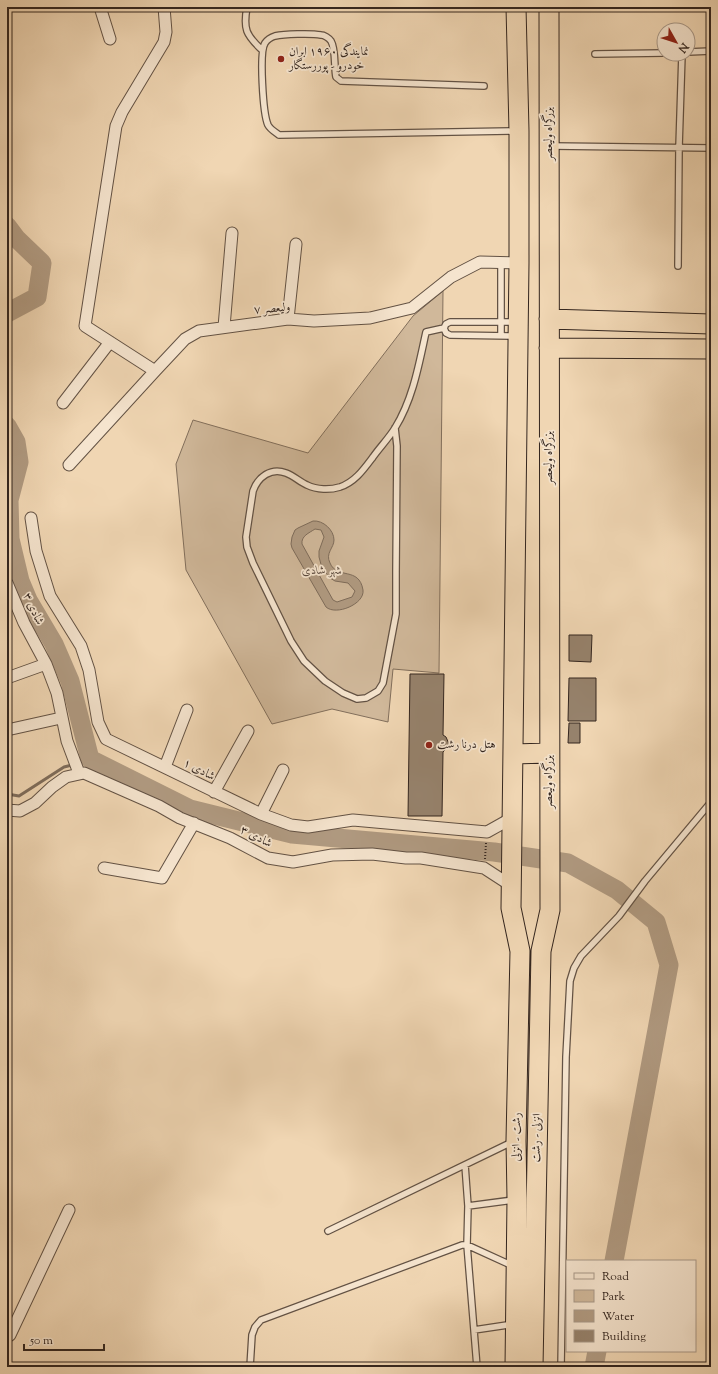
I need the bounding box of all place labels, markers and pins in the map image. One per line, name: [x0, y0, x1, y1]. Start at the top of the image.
place label: نمایندگی ۱۹۶۰ ایران خودرو - پوررستگار: [288, 42, 369, 75]
marker: نمایندگی ۱۹۶۰ ایران خودرو - پوررستگار: [276, 54, 286, 64]
place label: هتل درنا رشت: [437, 736, 496, 754]
marker: هتل درنا رشت: [424, 740, 434, 750]

